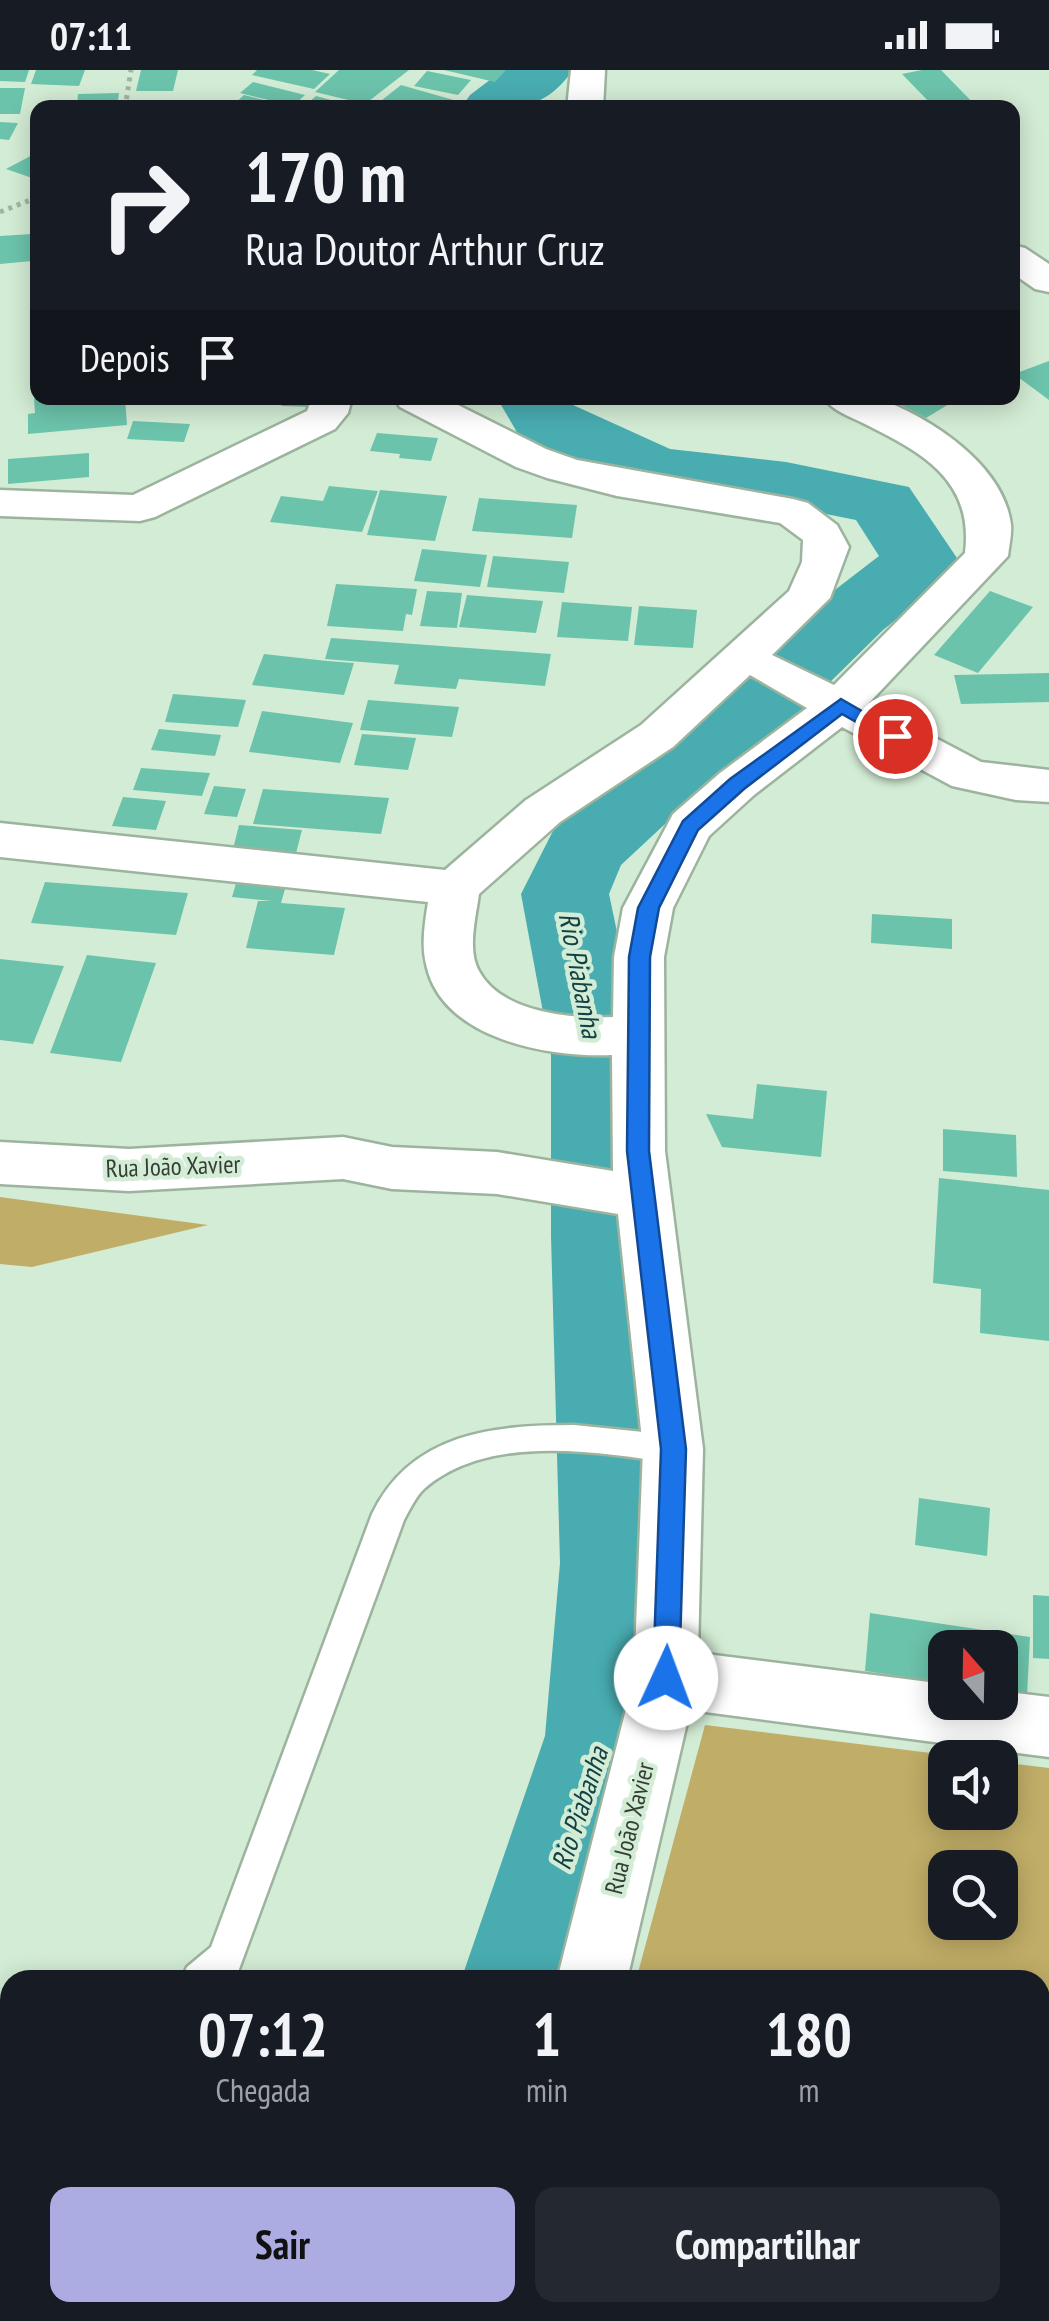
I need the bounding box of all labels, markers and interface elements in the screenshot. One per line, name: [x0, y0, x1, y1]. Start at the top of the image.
text: 07:11: [50, 11, 132, 60]
text: 170 m: [245, 131, 406, 221]
icon: right: [80, 140, 210, 270]
text: Rua Doutor Arthur Cruz: [245, 219, 605, 277]
icon: arrive: [190, 330, 245, 385]
text: Depois: [80, 333, 170, 382]
pin: [853, 694, 938, 779]
icon: arrive: [868, 709, 923, 764]
water label: Rio Piabanha: [551, 909, 612, 1042]
street label: Rua João Xavier: [105, 1148, 241, 1184]
position arrow: [614, 1626, 718, 1730]
north arrow: [928, 1630, 1018, 1720]
map controls: [928, 1630, 1018, 1940]
water label: Rio Piabanha: [542, 1740, 617, 1874]
button: sound: [928, 1740, 1018, 1830]
street label: Rua João Xavier: [597, 1759, 661, 1897]
button: search: [928, 1850, 1018, 1940]
text: 07:12: [198, 1995, 328, 2073]
text: 1: [533, 1995, 561, 2073]
text: 180: [766, 1995, 852, 2073]
text: Chegada: [215, 2069, 310, 2111]
text: min: [526, 2069, 568, 2111]
text: m: [798, 2069, 819, 2111]
button: Sair: [50, 2187, 515, 2302]
button: Compartilhar: [535, 2187, 1000, 2302]

